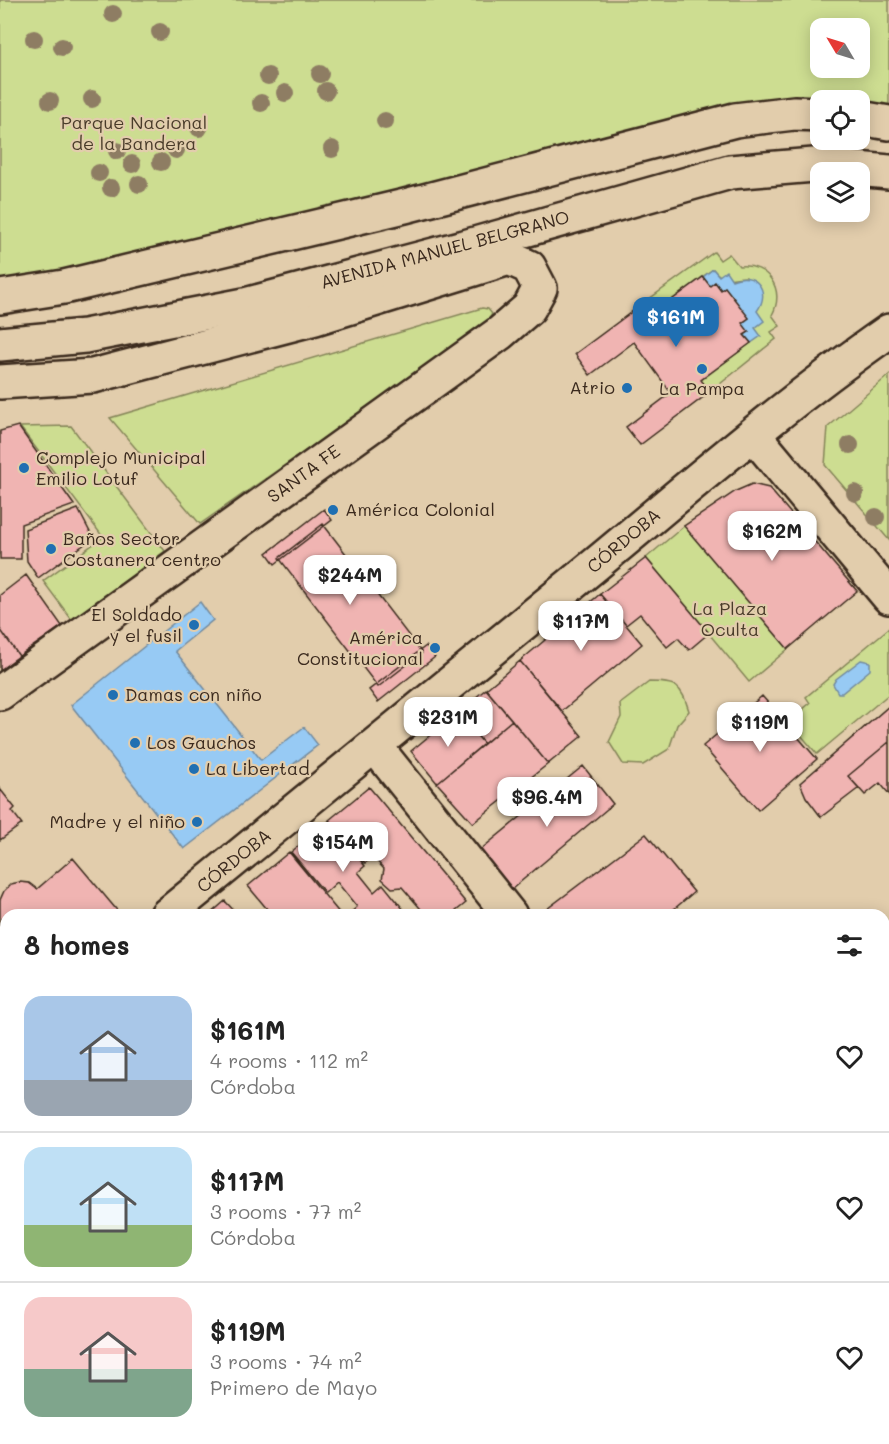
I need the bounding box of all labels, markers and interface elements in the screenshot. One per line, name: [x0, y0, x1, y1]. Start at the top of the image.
north arrow: [810, 18, 870, 78]
map controls: [810, 18, 870, 222]
button: locate: [810, 90, 870, 150]
park label: Parque Nacional de la Bandera: [61, 110, 207, 155]
button: layers: [810, 162, 870, 222]
street label: AVENIDA MANUEL BELGRANO: [318, 204, 572, 294]
pin: $161M: [634, 297, 718, 348]
text: $161M: [647, 303, 705, 329]
marker: La Pampa: [695, 362, 709, 376]
place label: Atrio: [569, 375, 615, 399]
place label: La Pampa: [659, 376, 745, 400]
marker: Atrio: [620, 381, 634, 395]
street label: SANTA FE: [262, 439, 345, 508]
place label: Complejo Municipal Emilio Lotuf: [36, 445, 206, 490]
marker: Complejo Municipal Emilio Lotuf: [17, 461, 31, 475]
place label: América Colonial: [345, 497, 495, 521]
street label: CÓRDOBA: [582, 502, 665, 578]
marker: América Colonial: [326, 503, 340, 517]
pin: $162M: [730, 511, 814, 562]
text: $162M: [742, 517, 802, 543]
place label: Baños Sector Costanera centro: [63, 526, 221, 571]
marker: Baños Sector Costanera centro: [44, 542, 58, 556]
pin: $244M: [308, 555, 392, 606]
text: $244M: [317, 561, 383, 587]
park label: La Plaza Oculta: [693, 596, 767, 641]
pin: $117M: [539, 601, 623, 652]
place label: El Soldado y el fusil: [91, 602, 182, 647]
text: $117M: [552, 607, 610, 633]
marker: El Soldado y el fusil: [187, 618, 201, 632]
place label: América Constitucional: [297, 625, 423, 670]
marker: América Constitucional: [428, 641, 442, 655]
place label: Damas con niño: [125, 682, 262, 706]
marker: Damas con niño: [106, 688, 120, 702]
pin: $231M: [406, 697, 490, 748]
pin: $119M: [718, 702, 802, 753]
text: $231M: [418, 703, 478, 729]
text: $119M: [731, 708, 789, 734]
place label: Los Gauchos: [147, 730, 256, 754]
marker: Los Gauchos: [128, 736, 142, 750]
place label: La Libertad: [206, 756, 310, 780]
marker: La Libertad: [187, 762, 201, 776]
pin: $96.4M: [498, 777, 596, 828]
text: $96.4M: [511, 783, 583, 809]
place label: Madre y el niño: [49, 809, 185, 833]
marker: Madre y el niño: [190, 815, 204, 829]
pin: $154M: [301, 822, 385, 873]
street label: CÓRDOBA: [191, 823, 275, 898]
text: $154M: [312, 828, 374, 854]
text: 8 homes: [24, 928, 130, 962]
icon: filters: [833, 929, 866, 962]
text: $161M: [210, 1013, 286, 1047]
icon: home: [72, 1020, 144, 1092]
icon: heart: [833, 1040, 866, 1073]
text: 4 rooms · 112 m²: [210, 1047, 368, 1073]
text: Córdoba: [210, 1073, 296, 1099]
text: $117M: [210, 1164, 285, 1198]
icon: home: [72, 1171, 144, 1243]
icon: heart: [833, 1191, 866, 1224]
text: 3 rooms · 77 m²: [210, 1198, 361, 1224]
text: Córdoba: [210, 1224, 296, 1250]
text: $119M: [210, 1314, 286, 1348]
icon: home: [72, 1321, 144, 1393]
icon: heart: [833, 1341, 866, 1374]
text: 3 rooms · 74 m²: [210, 1348, 362, 1374]
text: Primero de Mayo: [210, 1374, 377, 1400]

